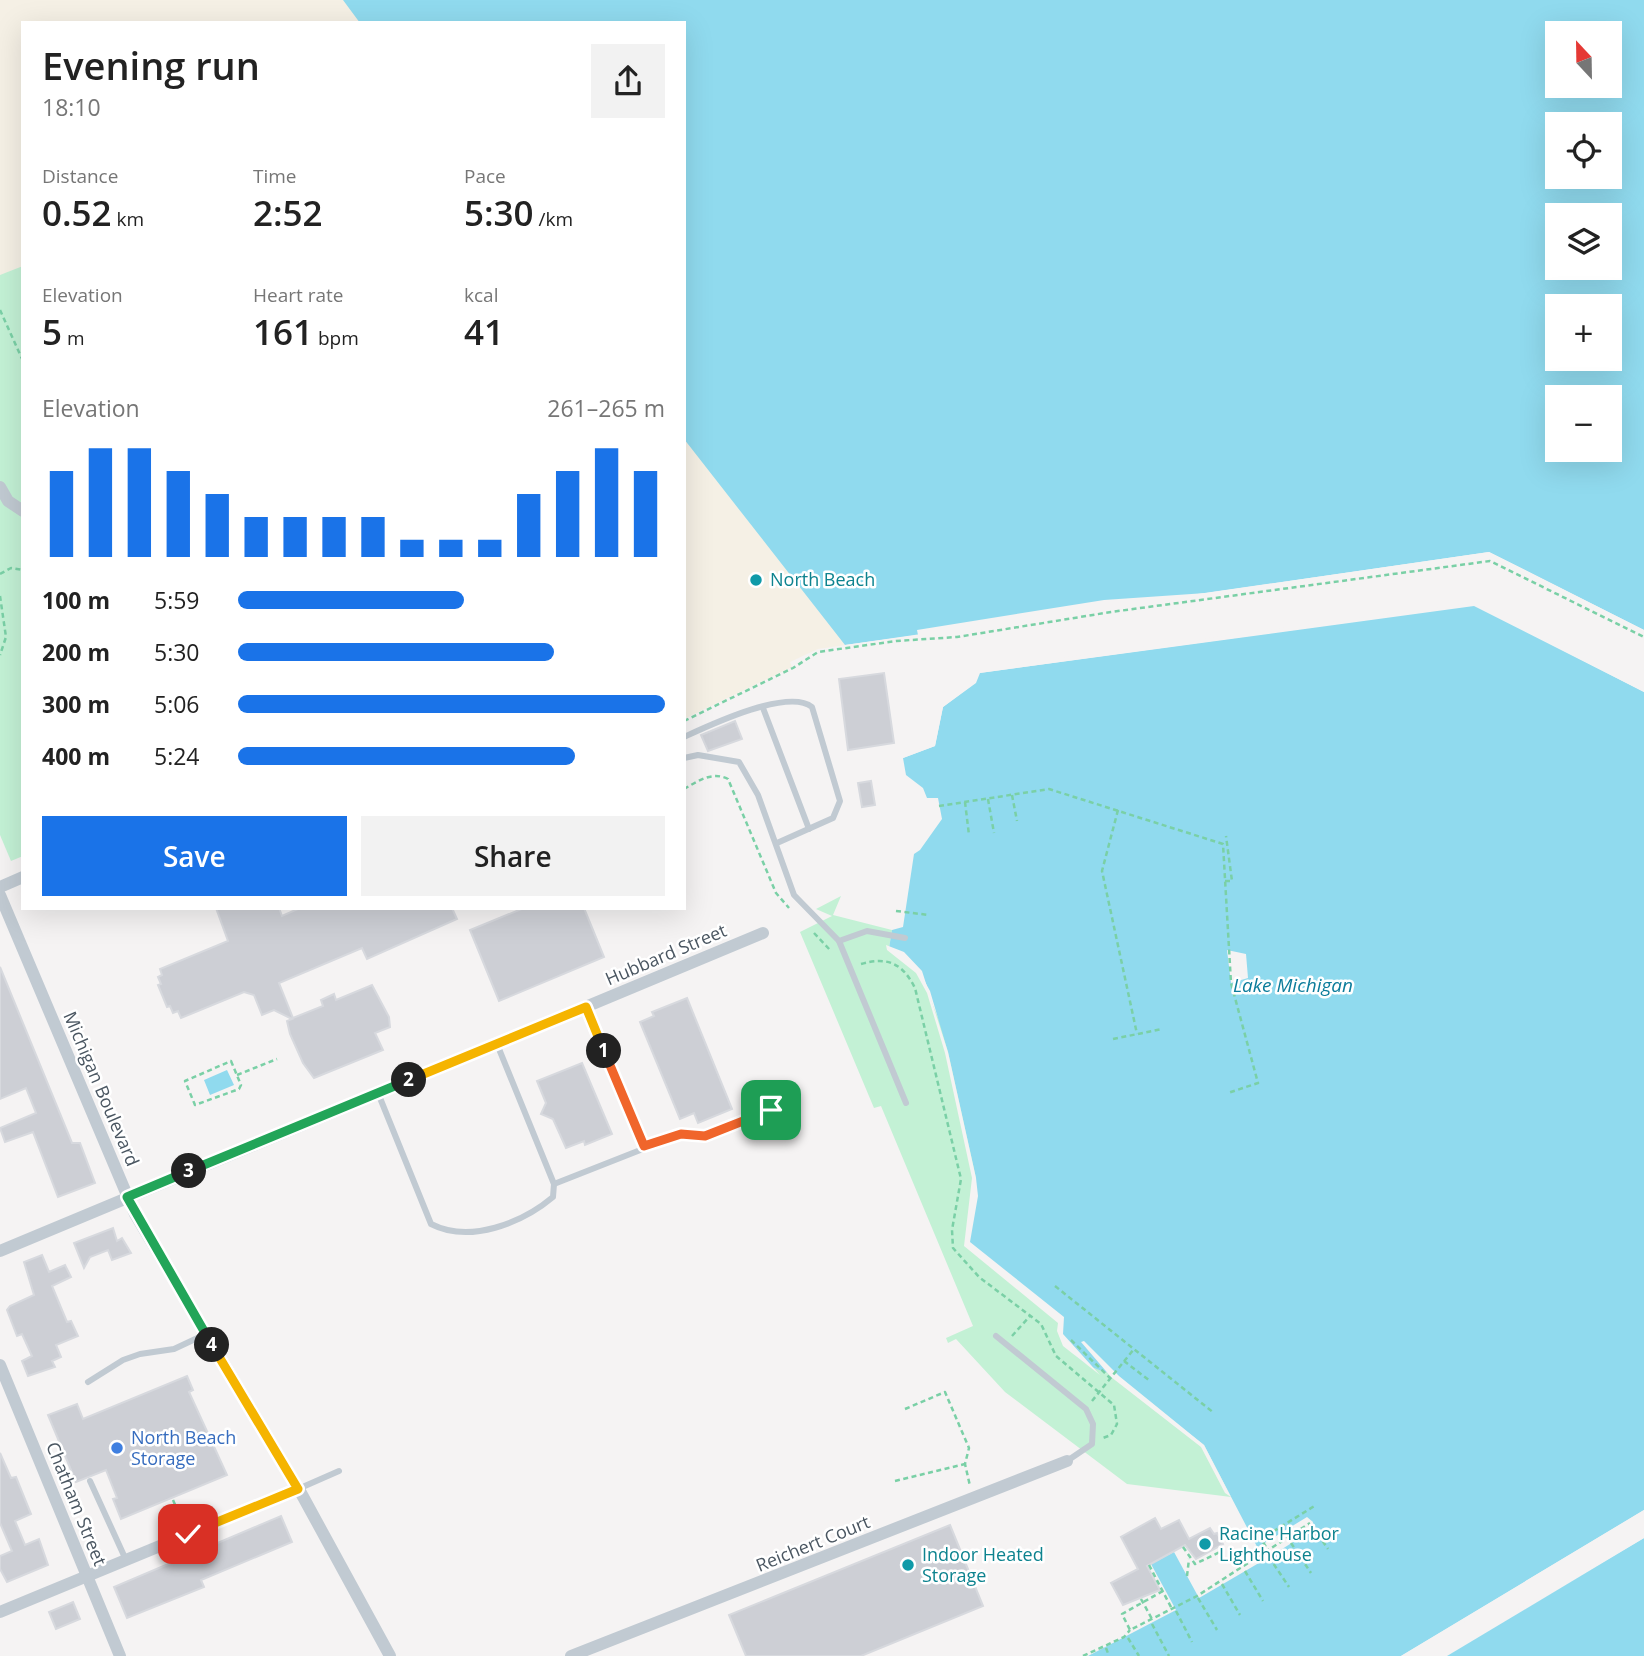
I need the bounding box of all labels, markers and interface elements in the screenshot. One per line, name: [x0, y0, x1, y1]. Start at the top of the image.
north arrow: [1545, 21, 1622, 98]
map controls: [1545, 21, 1622, 462]
text: Evening run: [42, 39, 260, 91]
button: share: [591, 44, 665, 118]
text: 18:10: [42, 91, 101, 123]
button: locate: [1545, 112, 1622, 189]
text: Distance: [42, 163, 118, 189]
text: Time: [253, 163, 297, 189]
text: Pace: [464, 163, 506, 189]
text: 0.52: [42, 189, 112, 236]
text: 2:52: [253, 189, 323, 236]
text: 5:30: [464, 189, 534, 236]
button: layers: [1545, 203, 1622, 280]
text: km: [112, 206, 144, 232]
text: /km: [534, 206, 573, 232]
text: Elevation: [42, 282, 123, 308]
text: Heart rate: [253, 282, 343, 308]
text: kcal: [464, 282, 498, 308]
button: +: [1545, 294, 1622, 371]
text: 5: [42, 308, 62, 355]
text: 161: [253, 308, 313, 355]
text: 41: [464, 308, 504, 355]
text: m: [62, 325, 85, 351]
text: bpm: [313, 325, 359, 351]
button: −: [1545, 385, 1622, 462]
text: Elevation: [42, 392, 140, 424]
text: 261–265 m: [547, 392, 665, 424]
place label: North Beach: [770, 567, 875, 591]
marker: North Beach: [748, 572, 764, 588]
text: 100 m: [42, 584, 110, 616]
text: 5:59: [154, 584, 200, 616]
text: 200 m: [42, 636, 110, 668]
text: 5:30: [154, 636, 200, 668]
text: 300 m: [42, 688, 110, 720]
text: 5:06: [154, 688, 200, 720]
text: 400 m: [42, 740, 110, 772]
text: 5:24: [154, 740, 200, 772]
button: Save: [42, 816, 347, 896]
button: Share: [361, 816, 665, 896]
street label: Hubbard Street: [601, 918, 730, 990]
water label: Lake Michigan: [1233, 972, 1353, 998]
street label: Michigan Boulevard: [58, 1008, 145, 1170]
pin: 1: [586, 1034, 622, 1068]
text: 1: [598, 1037, 609, 1063]
pin: 2: [392, 1062, 426, 1098]
text: 2: [403, 1066, 414, 1092]
pin: [741, 1080, 801, 1140]
icon: arrive: [752, 1091, 790, 1129]
pin: 3: [172, 1154, 206, 1188]
text: 3: [183, 1157, 194, 1183]
pin: 4: [194, 1328, 230, 1362]
text: 4: [206, 1331, 217, 1357]
place label: North Beach Storage: [131, 1425, 236, 1470]
street label: Chatham Street: [41, 1438, 113, 1569]
marker: North Beach Storage: [109, 1440, 125, 1456]
pin: [158, 1504, 218, 1564]
street label: Reichert Court: [752, 1509, 873, 1577]
icon: check: [169, 1515, 207, 1553]
place label: Racine Harbor Lighthouse: [1219, 1521, 1340, 1566]
marker: Racine Harbor Lighthouse: [1197, 1536, 1213, 1552]
place label: Indoor Heated Storage: [922, 1542, 1044, 1587]
marker: Indoor Heated Storage: [900, 1557, 916, 1573]

